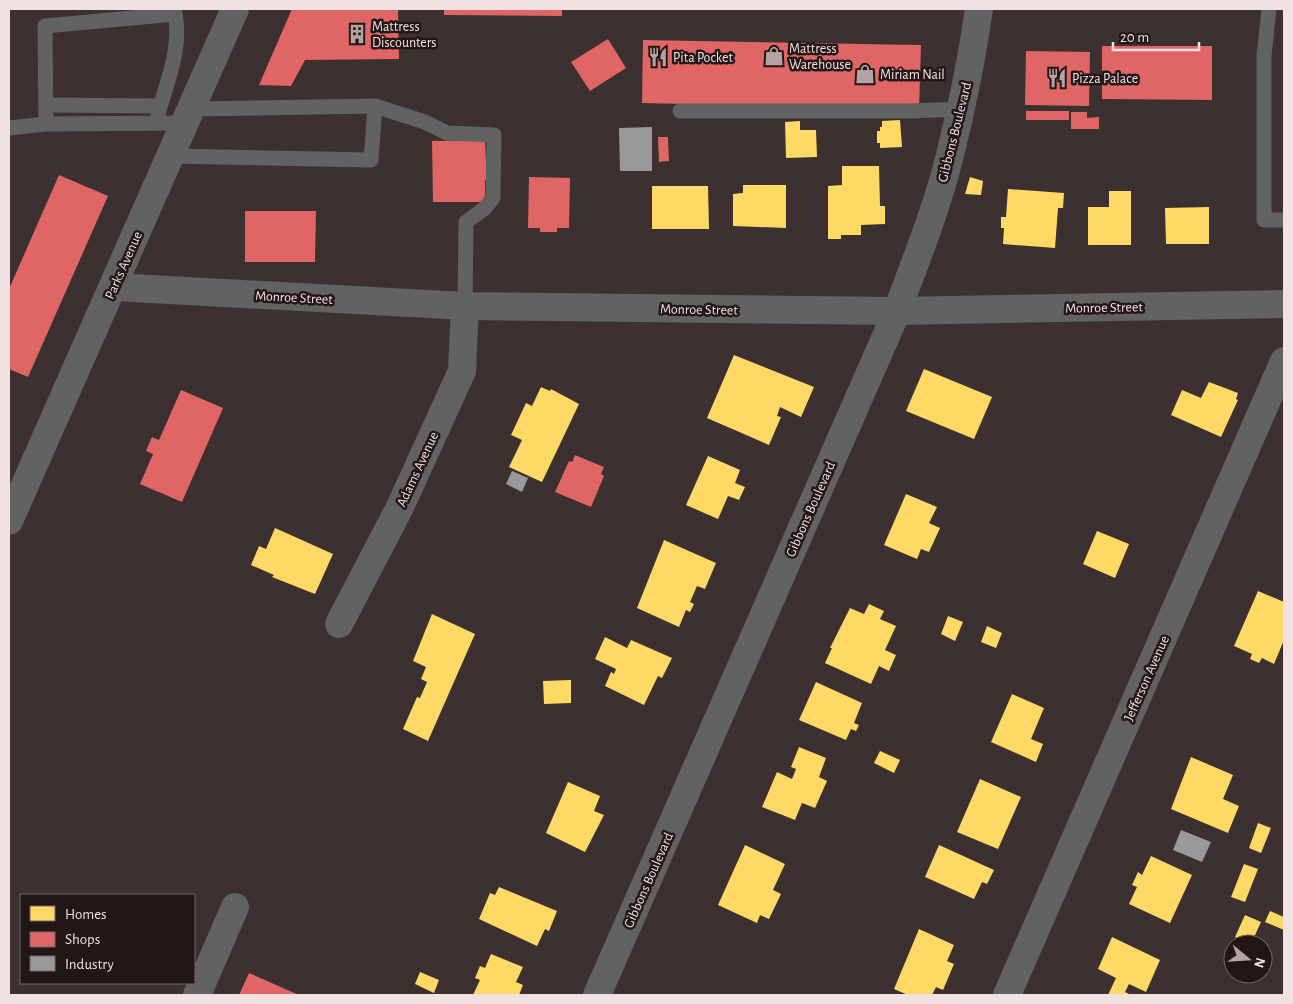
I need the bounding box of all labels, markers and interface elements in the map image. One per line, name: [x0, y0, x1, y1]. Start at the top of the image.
place label: Mattress Discounters: [372, 20, 437, 50]
scale bar: [1113, 20, 1199, 52]
building icon: Mattress Discounters: [346, 23, 368, 45]
text: 20 m: [1120, 30, 1149, 45]
place label: Mattress Warehouse: [789, 42, 851, 72]
shop icon: Mattress Warehouse: [763, 45, 785, 67]
restaurant icon: Pita Pocket: [647, 46, 669, 68]
place label: Pita Pocket: [673, 51, 733, 65]
shop icon: Miriam Nail: [854, 63, 876, 85]
restaurant icon: Pizza Palace: [1046, 67, 1068, 89]
place label: Miriam Nail: [880, 68, 945, 82]
place label: Pizza Palace: [1072, 72, 1138, 86]
street label: Gibbons Boulevard: [936, 81, 974, 184]
street label: Parks Avenue: [103, 229, 145, 301]
street label: Monroe Street: [255, 289, 334, 307]
street label: Monroe Street: [1065, 300, 1144, 316]
street label: Monroe Street: [660, 302, 738, 318]
street label: Adams Avenue: [394, 430, 441, 509]
street label: Gibbons Boulevard: [784, 460, 838, 559]
street label: Jefferson Avenue: [1122, 634, 1172, 723]
street label: Gibbons Boulevard: [622, 831, 676, 930]
legend: [20, 894, 195, 984]
text: Homes: [65, 907, 107, 922]
text: Shops: [65, 932, 100, 947]
north arrow: [1223, 934, 1273, 984]
text: N: [1251, 956, 1268, 970]
text: Industry: [65, 957, 114, 972]

